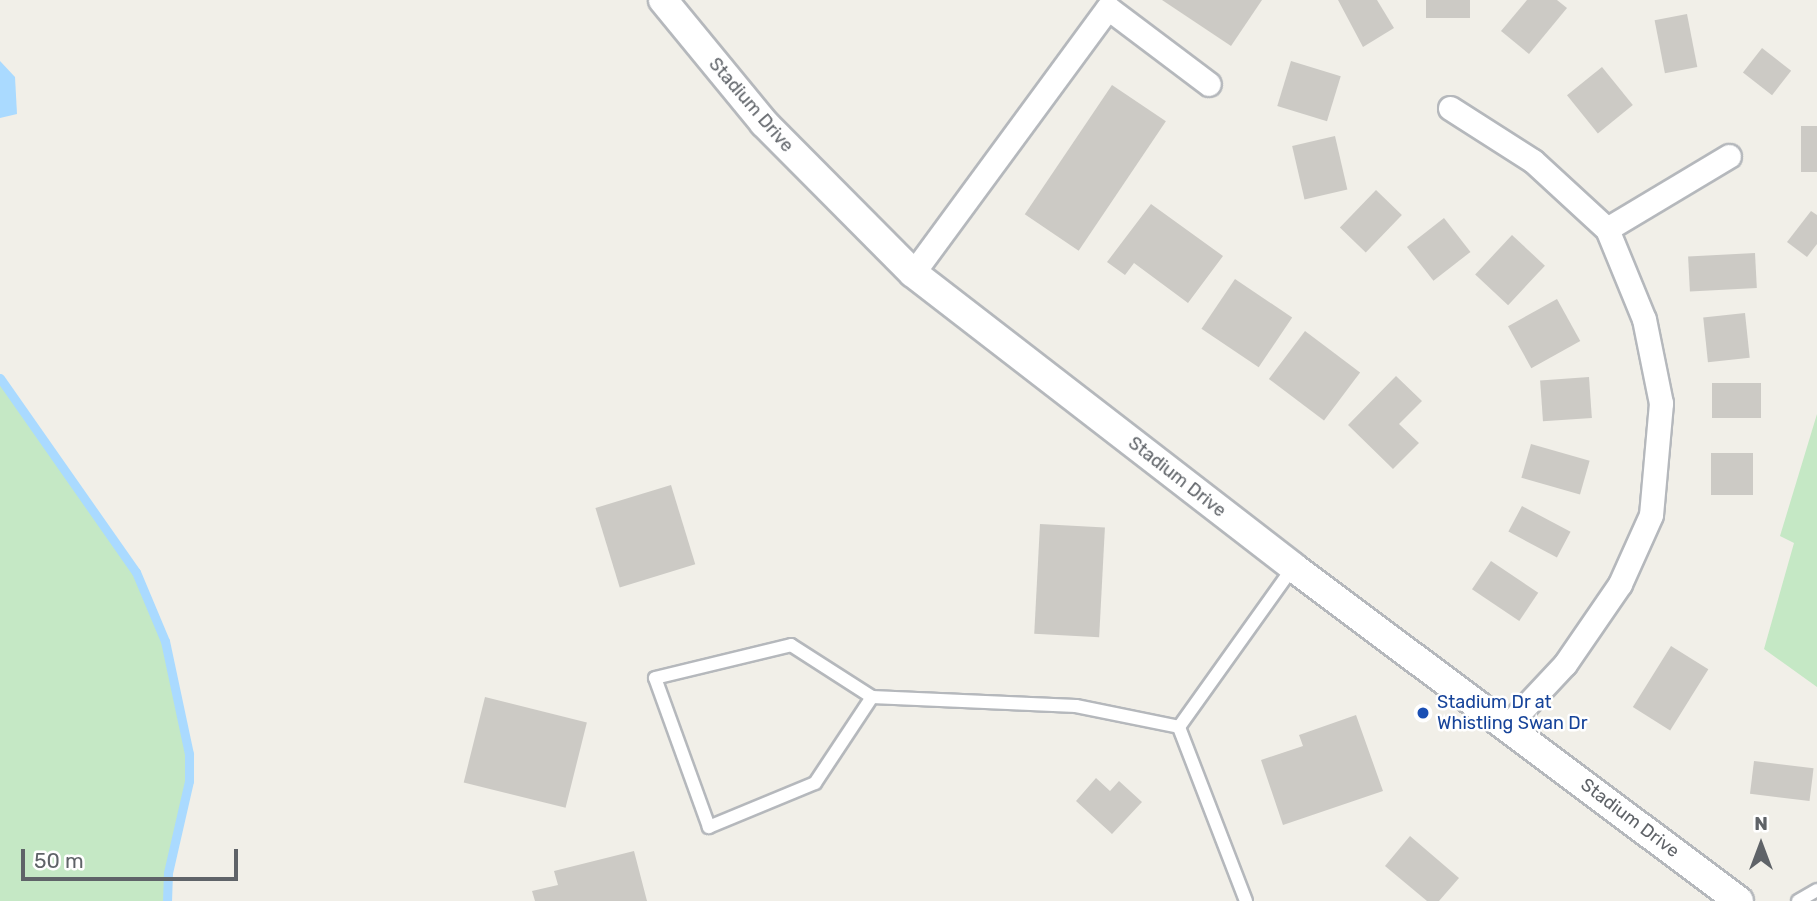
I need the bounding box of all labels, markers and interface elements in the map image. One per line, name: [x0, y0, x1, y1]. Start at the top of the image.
street label: Stadium Drive: [704, 53, 798, 157]
street label: Stadium Drive: [1124, 432, 1230, 522]
place label: Stadium Dr at Whistling Swan Dr: [1437, 692, 1588, 734]
marker: Stadium Dr at Whistling Swan Dr: [1415, 705, 1431, 721]
street label: Stadium Drive: [1576, 774, 1684, 862]
north arrow: [1726, 810, 1796, 880]
text: N: [1754, 812, 1768, 835]
scale bar: [24, 834, 242, 878]
text: 50 m: [34, 848, 84, 873]

